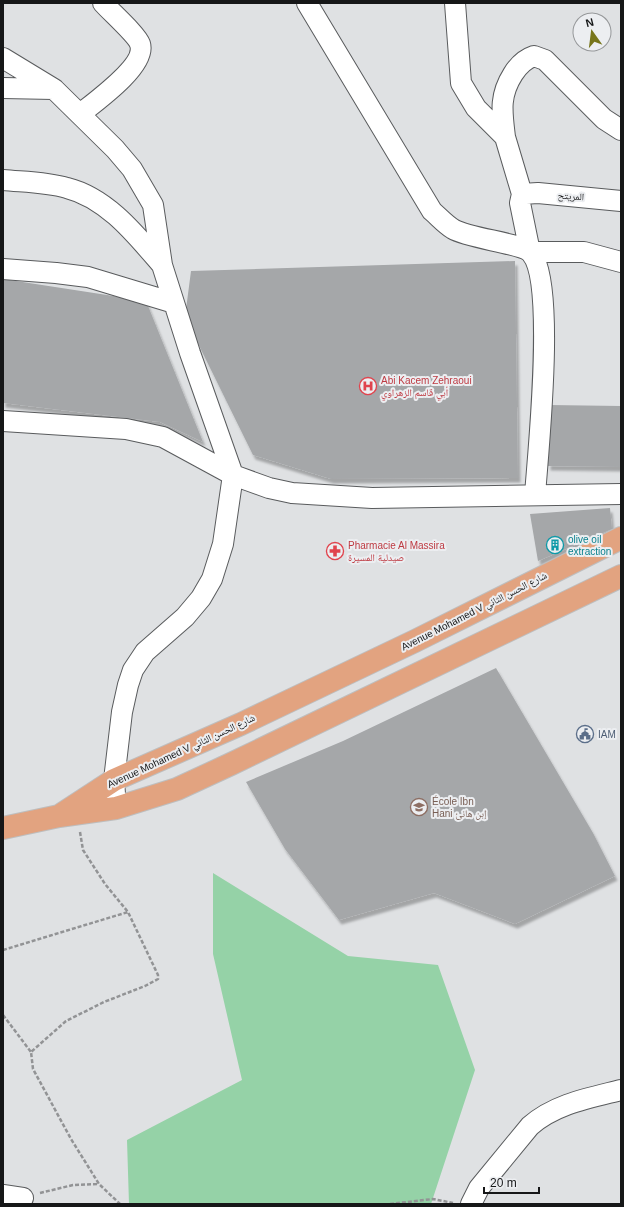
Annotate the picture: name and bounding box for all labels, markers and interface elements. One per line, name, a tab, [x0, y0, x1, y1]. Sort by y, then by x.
north arrow	[572, 12, 612, 52]
text: N	[584, 16, 595, 29]
street label: المريتح	[557, 190, 585, 203]
place label: Abi Kacem Zehraoui أبي قاسم الزهراوي	[381, 375, 472, 400]
hospital icon: Abi Kacem Zehraoui أبي قاسم الزهراوي	[358, 376, 378, 396]
place label: olive oil extraction	[568, 534, 611, 557]
building icon: olive oil extraction	[545, 535, 565, 555]
place label: Pharmacie Al Massira صيدلية المسيرة	[348, 540, 445, 563]
pharmacy icon: Pharmacie Al Massira صيدلية المسيرة	[325, 541, 345, 561]
street label: Avenue Mohamed V شارع الحسن الثاني	[399, 569, 550, 655]
street label: Avenue Mohamed V شارع الحسن الثاني	[105, 712, 258, 792]
public building icon: IAM	[575, 724, 595, 744]
place label: IAM	[598, 729, 616, 740]
place label: École Ibn Hani إبن هانئ	[432, 795, 487, 820]
school or university icon: École Ibn Hani إبن هانئ	[409, 797, 429, 817]
scale bar	[484, 1169, 539, 1195]
text: 20 m	[490, 1176, 517, 1190]

